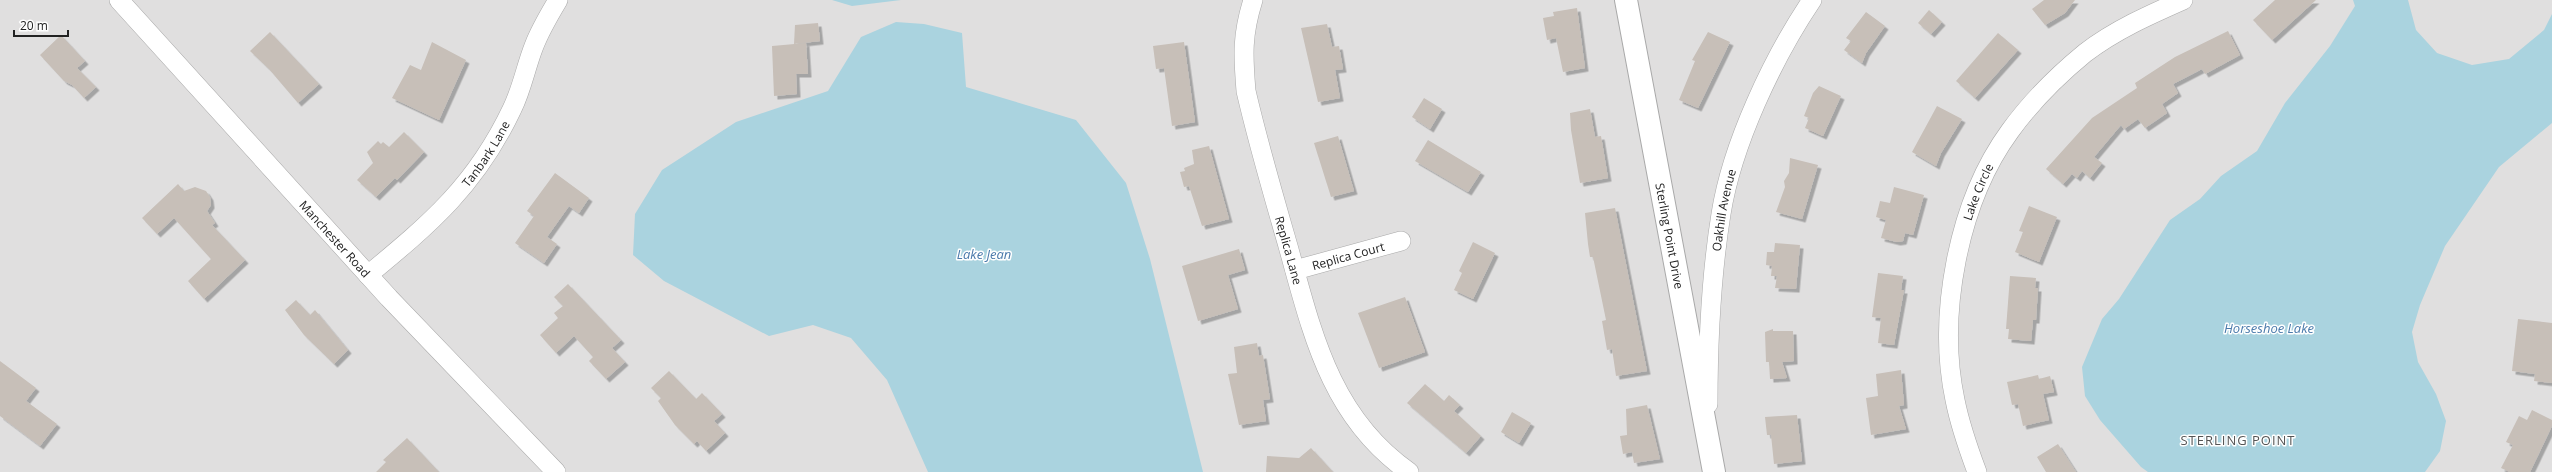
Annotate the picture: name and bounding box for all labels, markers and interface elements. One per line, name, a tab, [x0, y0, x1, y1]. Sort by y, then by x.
scale bar	[14, 12, 68, 38]
text: 20 m	[20, 17, 48, 34]
street label: Tanbark Lane	[458, 117, 513, 190]
street label: Lake Circle	[1959, 160, 1997, 222]
street label: Oakhill Avenue	[1707, 167, 1740, 252]
street label: Sterling Point Drive	[1652, 182, 1688, 290]
street label: Manchester Road	[296, 197, 374, 281]
street label: Replica Lane	[1271, 214, 1307, 287]
street label: Replica Court	[1310, 237, 1386, 274]
water label: Lake Jean	[957, 245, 1011, 263]
water label: Horseshoe Lake	[2224, 319, 2315, 337]
district label: STERLING POINT	[2180, 431, 2296, 449]

